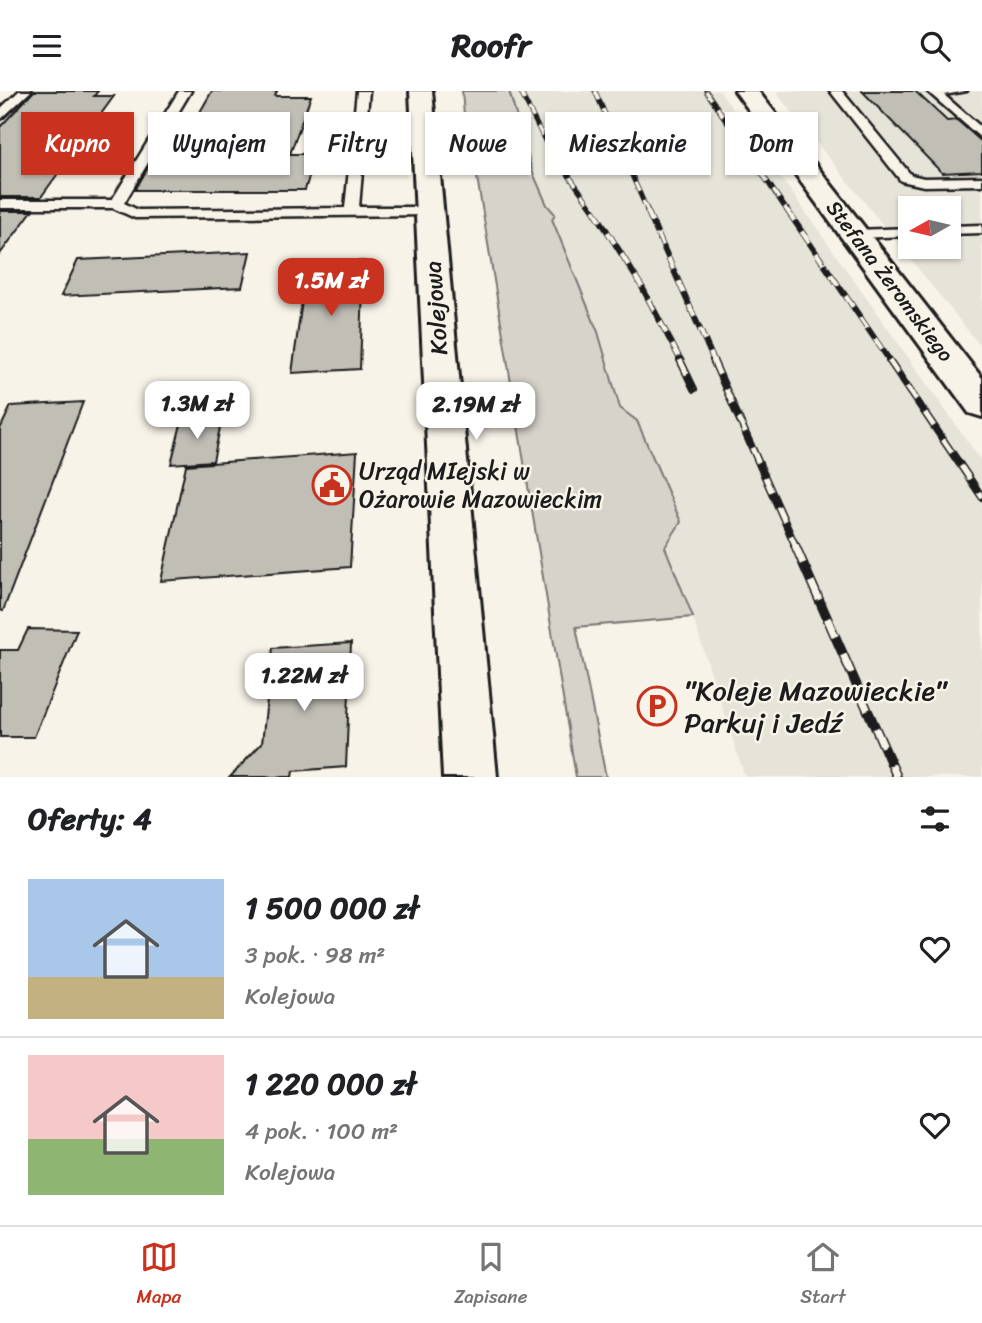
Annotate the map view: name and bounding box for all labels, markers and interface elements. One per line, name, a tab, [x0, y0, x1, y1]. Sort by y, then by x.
text: Roofr	[451, 17, 531, 74]
icon: menu	[28, 27, 66, 65]
icon: search	[916, 27, 954, 65]
chip: Kupno	[21, 112, 134, 175]
chip: Wynajem	[148, 112, 290, 175]
chip: Filtry	[304, 112, 411, 175]
chip: Nowe	[425, 112, 531, 175]
chip: Mieszkanie	[545, 112, 711, 175]
chip: Dom	[725, 112, 818, 175]
street label: Stefana Żeromskiego	[816, 192, 964, 371]
north arrow	[898, 196, 961, 259]
map controls	[898, 196, 961, 259]
pin: 1.5M zł	[266, 259, 396, 318]
text: 1.5M zł	[294, 260, 368, 301]
street label: Kolejowa	[412, 260, 460, 356]
pin: 1.3M zł	[132, 381, 262, 441]
text: 1.3M zł	[161, 383, 233, 424]
pin: 2.19M zł	[404, 383, 548, 442]
text: 2.19M zł	[432, 384, 520, 425]
place label: Urząd MIejski w Ożarowie Mazowieckim	[359, 450, 602, 520]
public building icon: Urząd MIejski w Ożarowie Mazowieckim	[311, 464, 353, 506]
pin: 1.22M zł	[232, 653, 376, 713]
text: 1.22M zł	[261, 655, 347, 696]
place label: "Koleje Mazowieckie" Parkuj i Jedź	[684, 666, 948, 747]
parking icon: "Koleje Mazowieckie" Parkuj i Jedź	[636, 685, 678, 727]
text: Oferty: 4	[28, 792, 152, 846]
icon: filters	[916, 800, 954, 838]
text: 1 500 000 zł	[245, 881, 418, 935]
icon: home	[84, 907, 168, 991]
icon: heart	[916, 930, 954, 968]
text: 3 pok. · 98 m²	[245, 935, 385, 976]
text: Kolejowa	[245, 976, 335, 1017]
text: 1 220 000 zł	[245, 1057, 416, 1111]
icon: home	[84, 1083, 168, 1167]
icon: heart	[916, 1106, 954, 1144]
text: 4 pok. · 100 m²	[245, 1111, 398, 1152]
text: Kolejowa	[245, 1152, 335, 1193]
tab: Mapa	[136, 1238, 181, 1313]
tab: Zapisane	[454, 1238, 527, 1313]
tab: Start	[800, 1238, 846, 1313]

